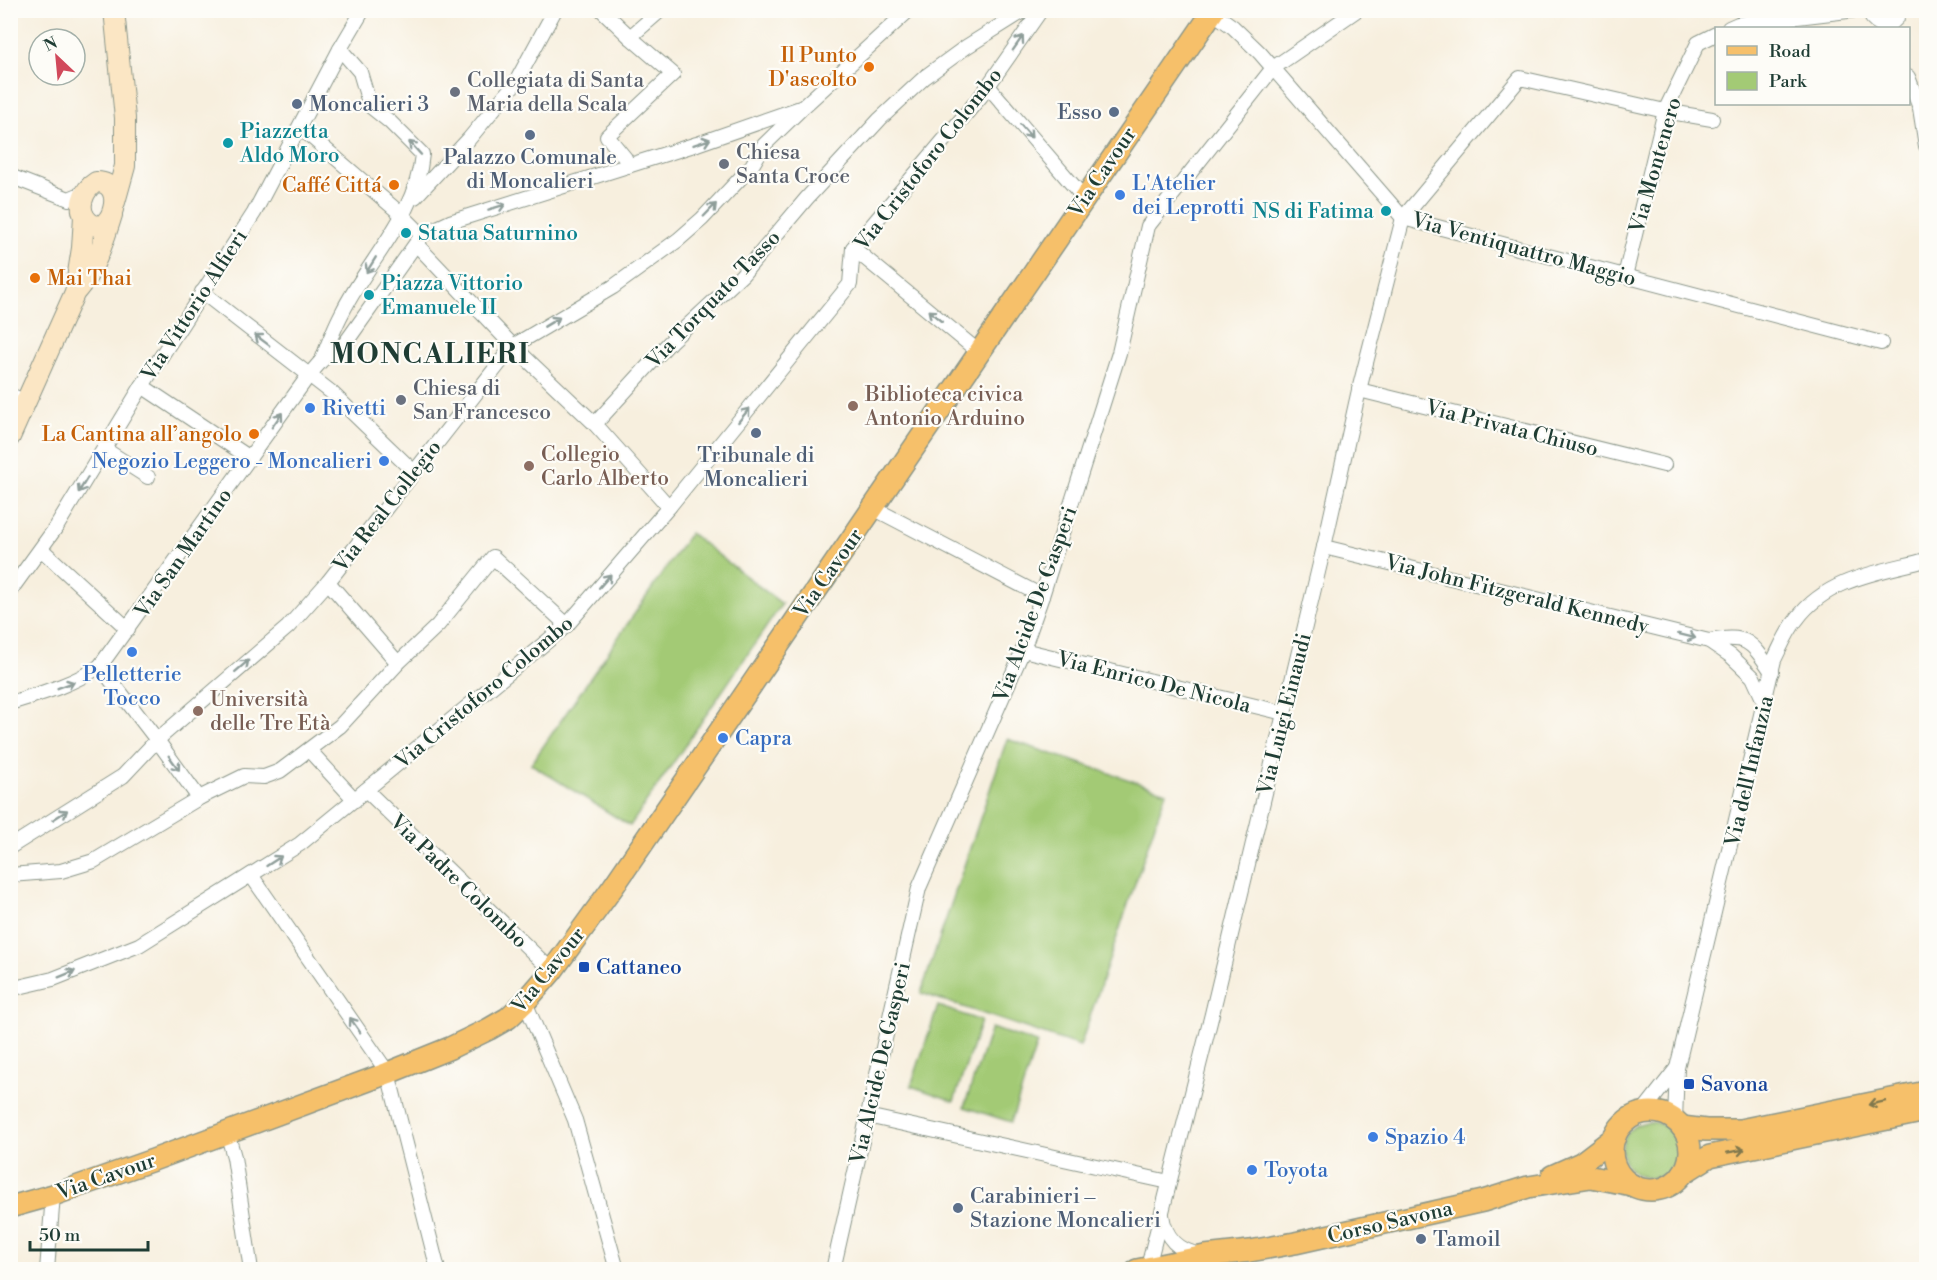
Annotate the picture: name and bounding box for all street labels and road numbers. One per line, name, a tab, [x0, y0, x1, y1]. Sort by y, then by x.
street label: Via Cristoforo Colombo	[849, 63, 1008, 257]
street label: Via Montenero	[1624, 94, 1688, 237]
street label: Via Cavour	[1063, 122, 1143, 224]
street label: Via Ventiquattro Maggio	[1408, 207, 1639, 292]
street label: Via Vittorio Alfieri	[136, 225, 254, 387]
street label: Via Torquato Tasso	[640, 225, 786, 375]
street label: Via Privata Chiuso	[1422, 395, 1601, 463]
street label: Via Real Collegio	[327, 435, 448, 579]
street label: Via San Martino	[129, 484, 238, 624]
street label: Via Alcide De Gasperi	[988, 503, 1083, 707]
street label: Via Cavour	[788, 524, 869, 624]
street label: Via John Fitzgerald Kennedy	[1381, 549, 1652, 641]
street label: Via Cristoforo Colombo	[389, 611, 579, 776]
street label: Via Luigi Einaudi	[1252, 630, 1318, 799]
street label: Via Enrico De Nicola	[1053, 646, 1254, 720]
street label: Via dell'Infanzia	[1720, 693, 1780, 850]
street label: Via Padre Colombo	[383, 809, 533, 954]
street label: Via Cavour	[506, 922, 591, 1020]
street label: Via Alcide De Gasperi	[845, 960, 917, 1168]
street label: Via Cavour	[52, 1148, 159, 1206]
street label: Corso Savona	[1325, 1196, 1456, 1250]

